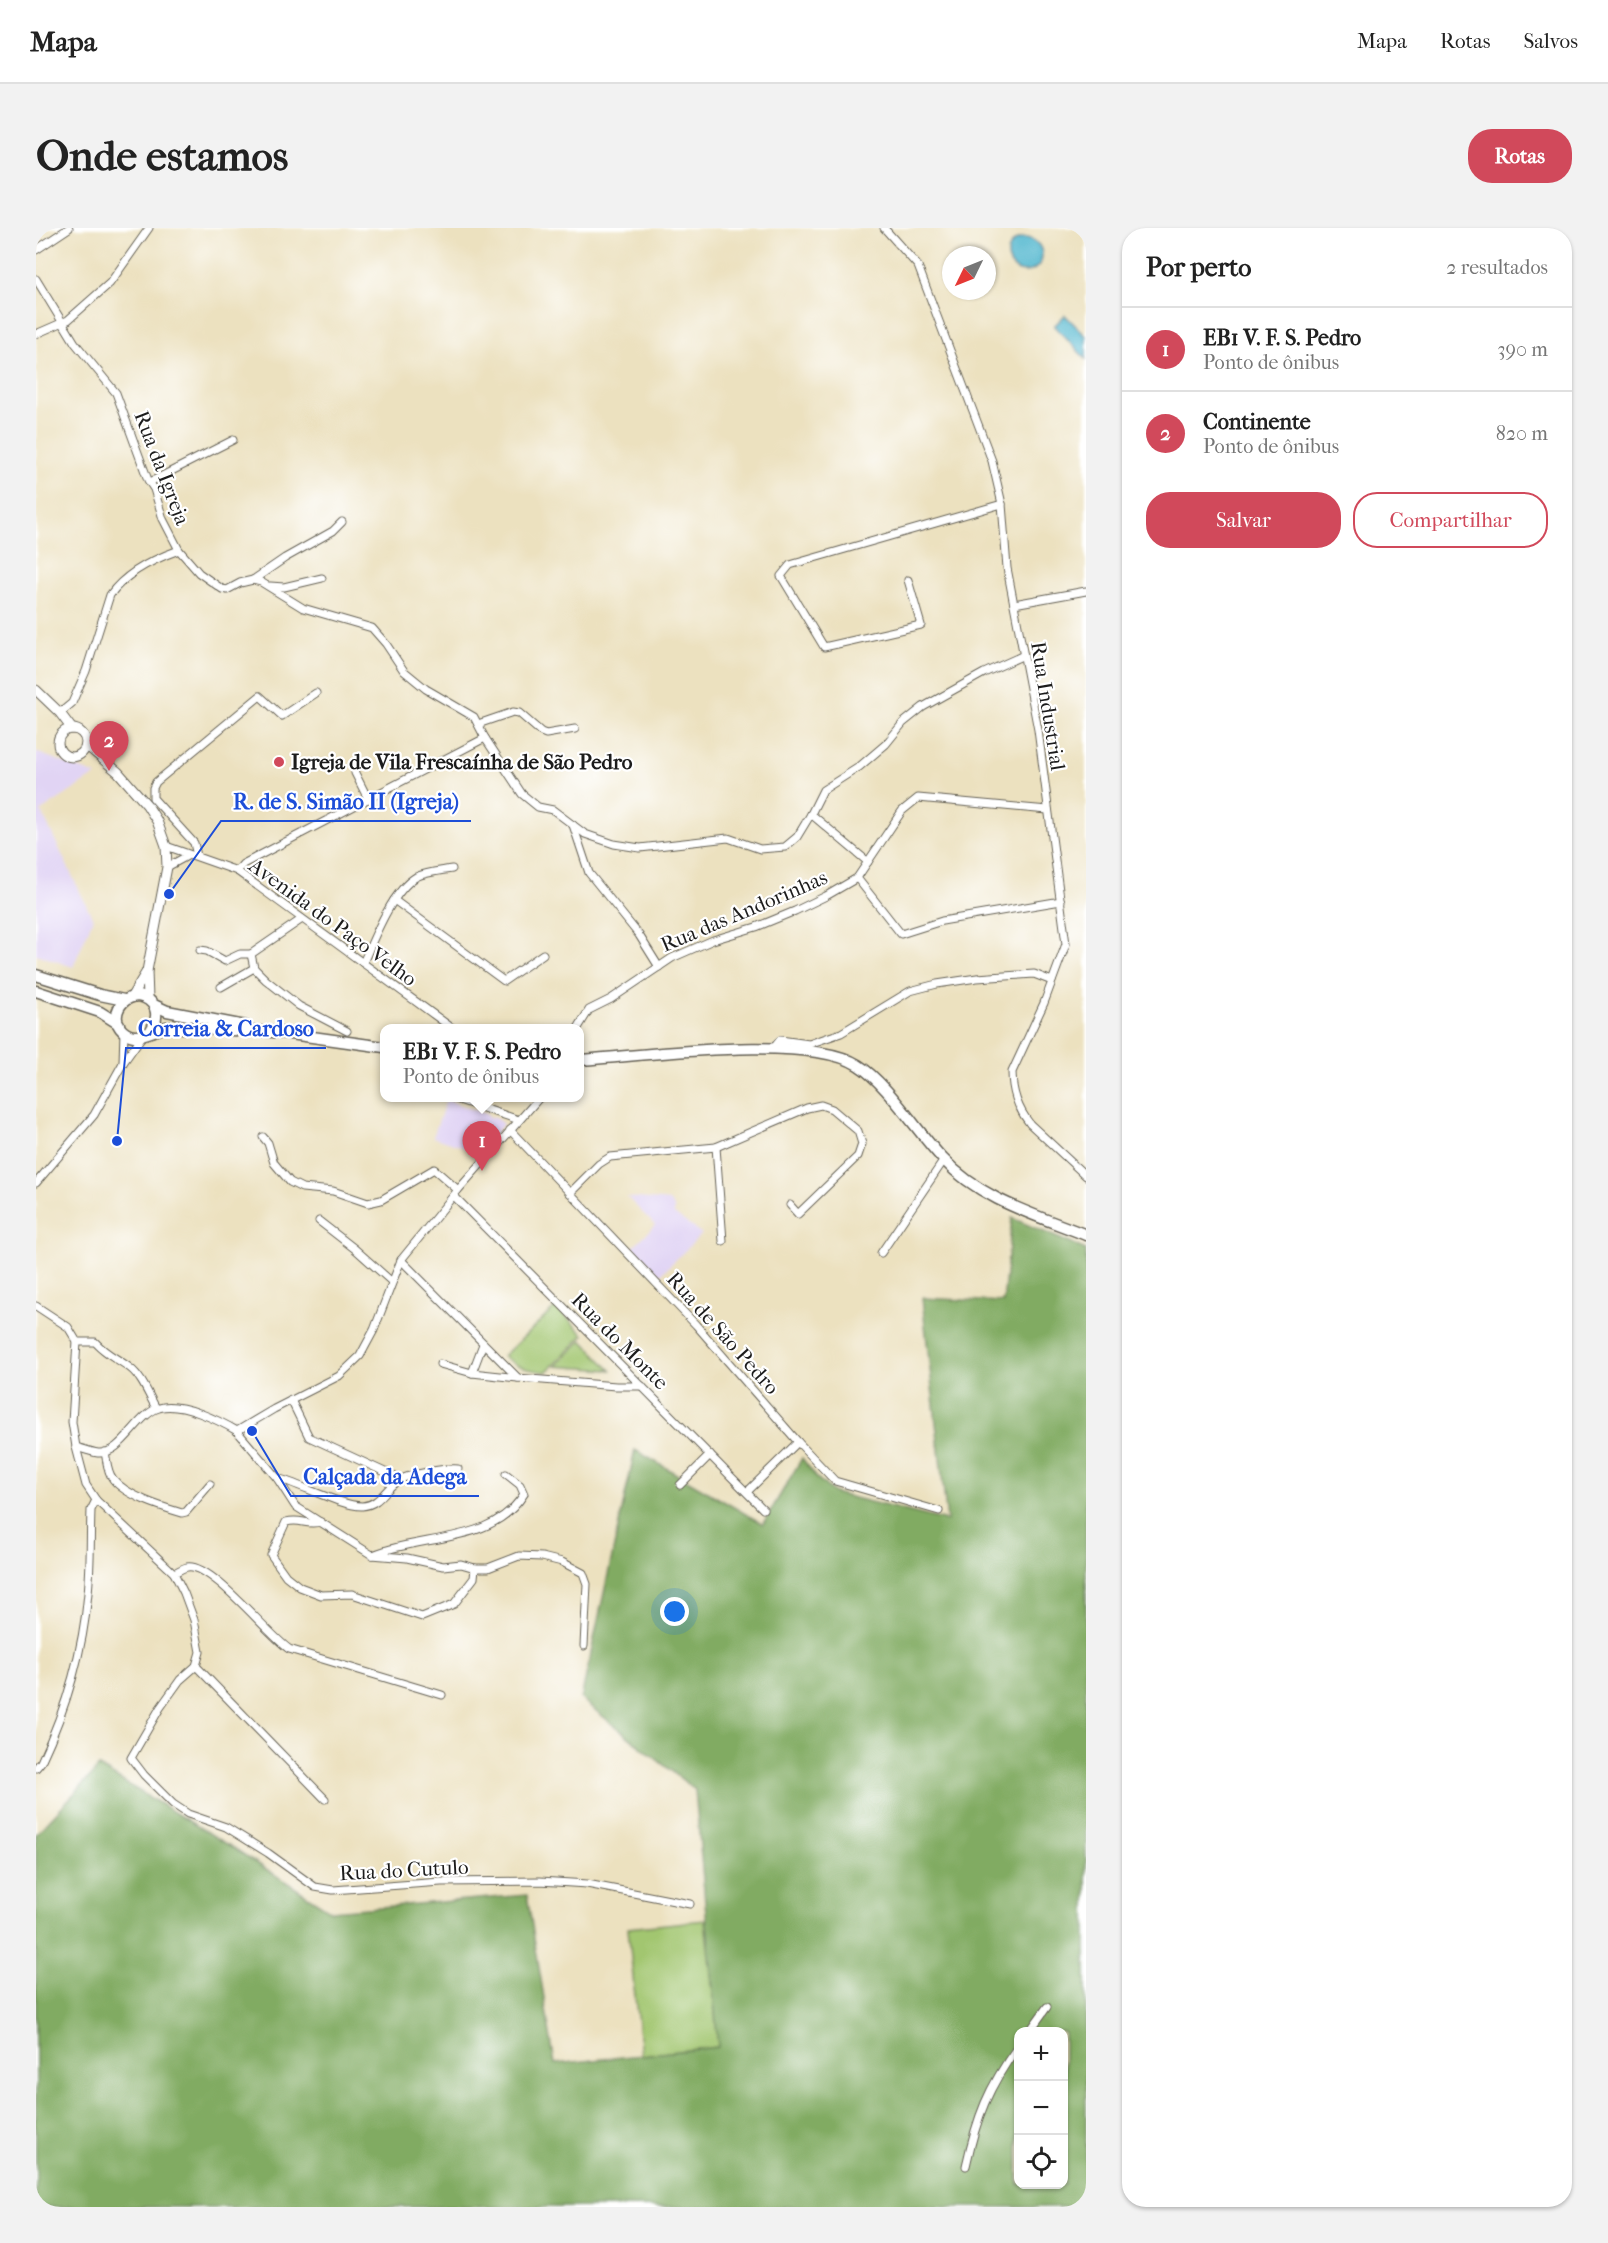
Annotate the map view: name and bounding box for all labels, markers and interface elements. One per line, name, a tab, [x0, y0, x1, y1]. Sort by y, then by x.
text: Mapa	[30, 25, 97, 58]
text: Mapa	[1357, 29, 1407, 53]
text: Rotas	[1440, 29, 1490, 53]
text: Salvos	[1523, 29, 1578, 53]
button: Rotas	[1468, 129, 1572, 183]
text: Onde estamos	[36, 132, 288, 181]
north arrow	[942, 246, 996, 300]
text: Por perto	[1146, 252, 1251, 283]
text: 2 resultados	[1446, 256, 1548, 279]
text: EB1 V. F. S. Pedro	[1203, 325, 1361, 351]
text: 1	[1162, 338, 1169, 361]
text: 390 m	[1497, 338, 1548, 361]
text: Ponto de ônibus	[1203, 351, 1339, 374]
street label: Rua da Igreja	[129, 408, 195, 529]
text: Continente	[1203, 409, 1311, 435]
text: 2	[1160, 422, 1171, 445]
text: 820 m	[1496, 422, 1548, 445]
text: Ponto de ônibus	[1203, 435, 1339, 458]
button: Salvar	[1146, 492, 1341, 548]
button: Compartilhar	[1353, 492, 1548, 548]
street label: Rua Industrial	[1026, 640, 1070, 772]
pin: 2	[90, 722, 128, 771]
place label: Igreja de Vila Frescaínha de São Pedro	[291, 750, 633, 774]
marker: Igreja de Vila Frescaínha de São Pedro	[272, 755, 286, 769]
callout: R. de S. Simão II (Igreja)	[221, 781, 471, 821]
text: R. de S. Simão II (Igreja)	[233, 789, 459, 815]
street label: Avenida do Paço Velho	[244, 852, 422, 991]
street label: Rua das Andorinhas	[657, 865, 831, 957]
callout: Correia & Cardoso	[126, 1008, 326, 1048]
text: Correia & Cardoso	[138, 1016, 314, 1042]
popup	[380, 1024, 584, 1102]
text: EB1 V. F. S. Pedro	[403, 1039, 561, 1065]
text: Ponto de ônibus	[403, 1065, 539, 1088]
pin: 1	[462, 1122, 502, 1171]
street label: Rua de São Pedro	[662, 1267, 784, 1399]
street label: Rua do Monte	[567, 1288, 673, 1394]
callout: Calçada da Adega	[291, 1456, 479, 1496]
text: Calçada da Adega	[303, 1464, 468, 1490]
your location	[660, 1597, 689, 1626]
street label: Rua do Cutulo	[339, 1855, 469, 1885]
map controls	[1014, 2027, 1068, 2189]
button: +	[1014, 2027, 1068, 2081]
button: −	[1014, 2081, 1068, 2135]
button: locate	[1014, 2135, 1068, 2189]

